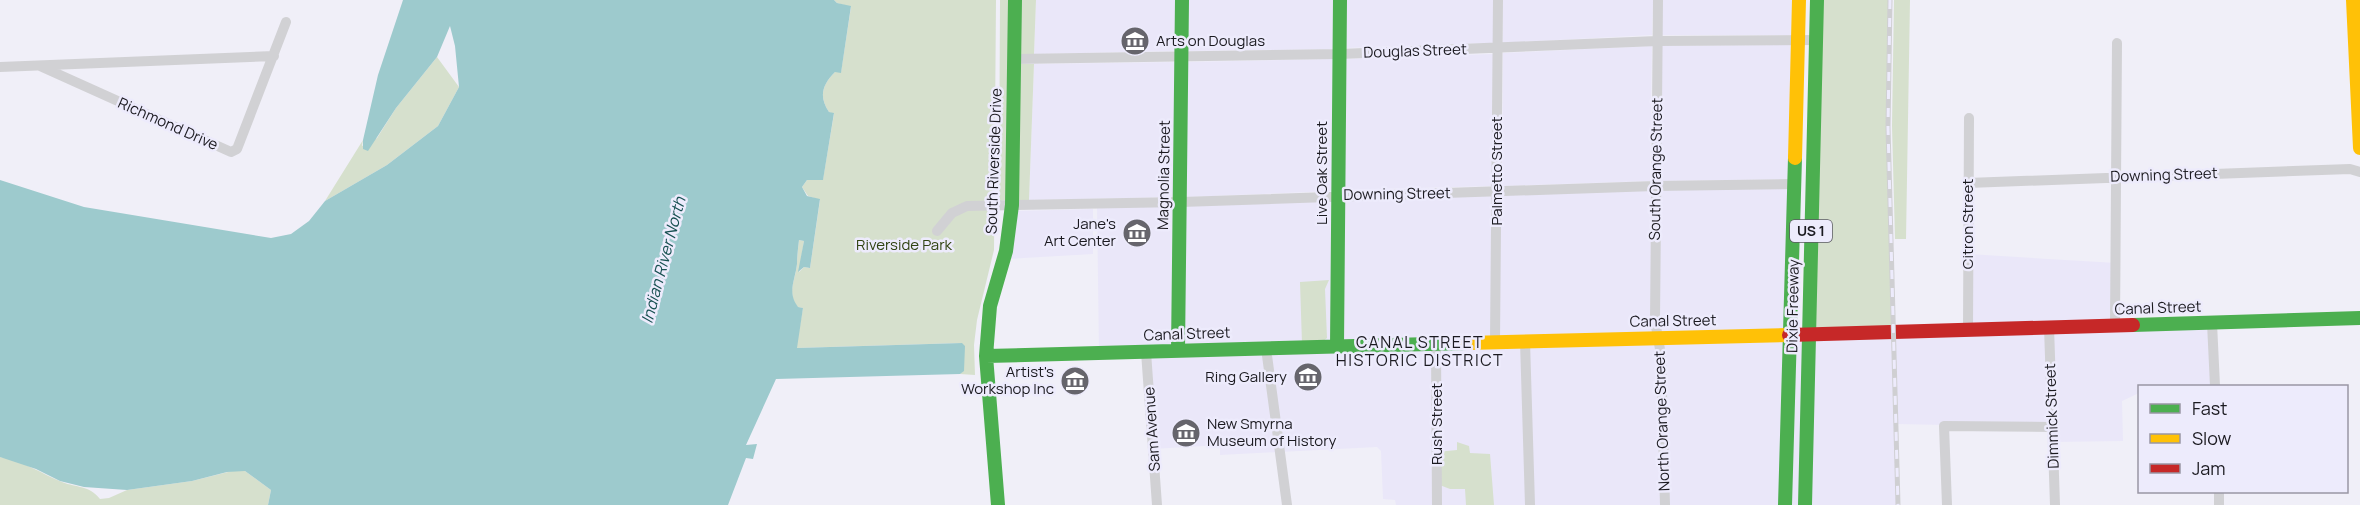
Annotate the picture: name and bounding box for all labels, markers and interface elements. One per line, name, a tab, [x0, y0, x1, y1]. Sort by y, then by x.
museum icon: Arts on Douglas	[1119, 25, 1151, 57]
place label: Arts on Douglas	[1156, 30, 1265, 51]
street label: Douglas Street	[1363, 38, 1467, 63]
street label: South Riverside Drive	[980, 87, 1007, 234]
street label: Richmond Drive	[115, 92, 222, 155]
street label: South Orange Street	[1644, 97, 1667, 241]
street label: Palmetto Street	[1486, 116, 1507, 226]
street label: Magnolia Street	[1152, 120, 1175, 230]
street label: Live Oak Street	[1311, 121, 1332, 225]
street label: Downing Street	[2110, 162, 2218, 187]
street label: Citron Street	[1957, 179, 1978, 269]
street label: Downing Street	[1343, 182, 1451, 205]
water label: Indian River North	[636, 194, 691, 326]
place label: Jane's Art Center	[1044, 213, 1117, 251]
museum icon: Jane's Art Center	[1121, 217, 1153, 249]
road number: US 1	[1790, 220, 1832, 242]
park label: Riverside Park	[856, 234, 953, 255]
street label: Dixie Freeway	[1781, 259, 1804, 353]
street label: Canal Street	[2114, 295, 2202, 320]
street label: Canal Street	[1629, 309, 1717, 332]
street label: Canal Street	[1143, 321, 1231, 346]
district label: CANAL STREET HISTORIC DISTRICT	[1336, 331, 1504, 371]
street label: North Orange Street	[1649, 351, 1674, 492]
place label: Artist's Workshop Inc	[961, 361, 1054, 399]
museum icon: Ring Gallery	[1292, 361, 1324, 393]
street label: Dimmick Street	[2039, 363, 2064, 469]
museum icon: Artist's Workshop Inc	[1059, 365, 1091, 397]
place label: Ring Gallery	[1205, 366, 1287, 387]
street label: Rush Street	[1426, 383, 1447, 465]
legend	[2138, 385, 2348, 493]
street label: Sam Avenue	[1138, 386, 1165, 472]
text: Fast	[2192, 396, 2227, 420]
place label: New Smyrna Museum of History	[1207, 413, 1337, 451]
museum icon: New Smyrna Museum of History	[1170, 417, 1202, 449]
text: Slow	[2192, 426, 2232, 450]
text: Jam	[2192, 456, 2226, 480]

